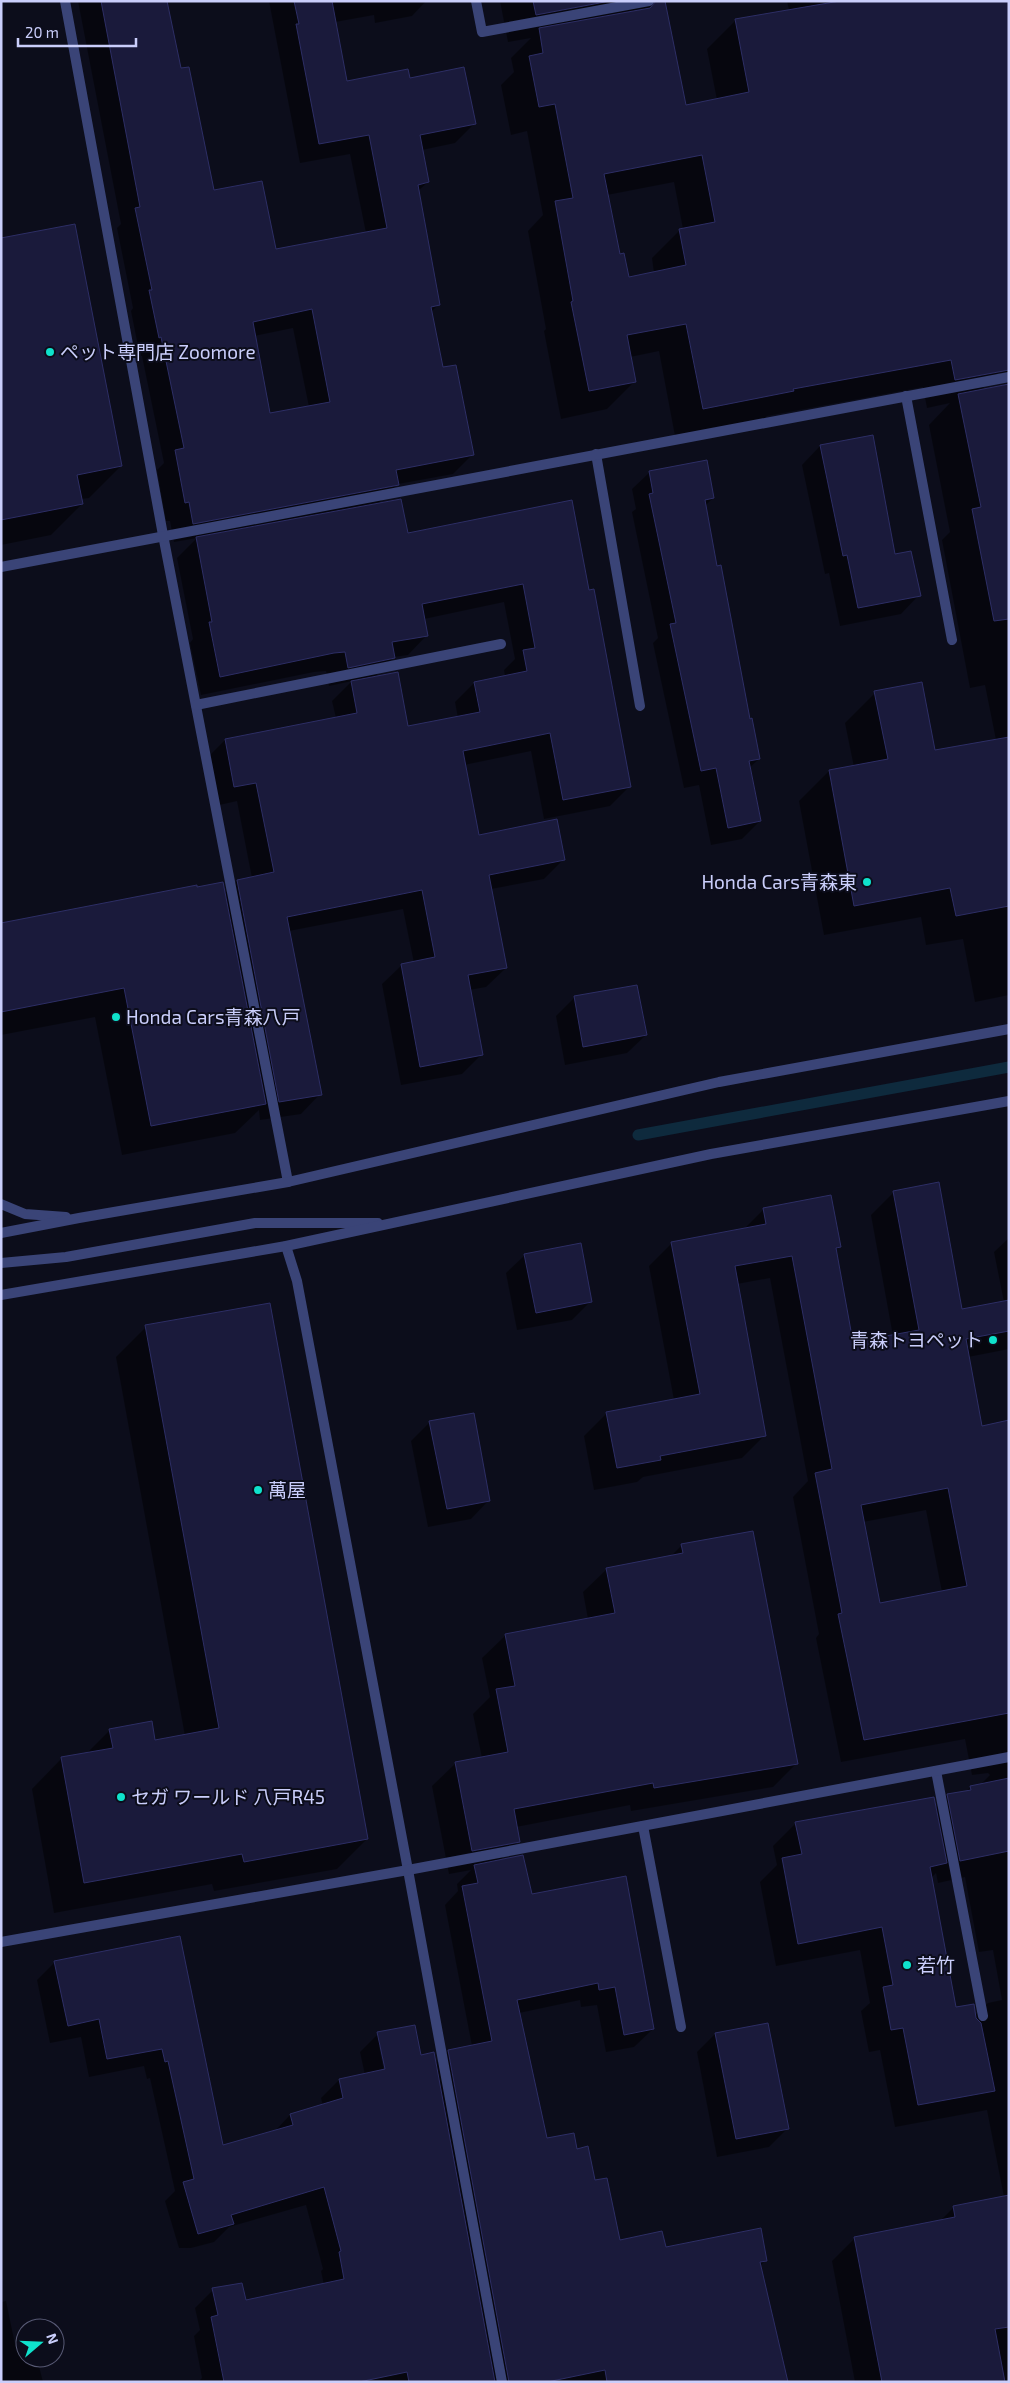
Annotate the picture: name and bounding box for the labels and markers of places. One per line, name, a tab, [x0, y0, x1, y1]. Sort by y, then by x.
place label: ペット専門店 Zoomore	[60, 340, 256, 363]
marker: ペット専門店 Zoomore	[44, 346, 56, 358]
place label: Honda Cars青森東	[701, 870, 857, 893]
marker: Honda Cars青森東	[861, 876, 873, 888]
place label: Honda Cars青森八戸	[126, 1005, 301, 1028]
marker: Honda Cars青森八戸	[110, 1011, 122, 1023]
place label: 青森トヨペット	[850, 1328, 983, 1351]
marker: 青森トヨペット	[987, 1334, 999, 1346]
place label: 萬屋	[268, 1478, 306, 1501]
marker: 萬屋	[252, 1484, 264, 1496]
place label: セガ ワールド 八戸R45	[131, 1785, 325, 1808]
marker: セガ ワールド 八戸R45	[115, 1791, 127, 1803]
place label: 若竹	[917, 1953, 955, 1976]
marker: 若竹	[901, 1959, 913, 1971]

